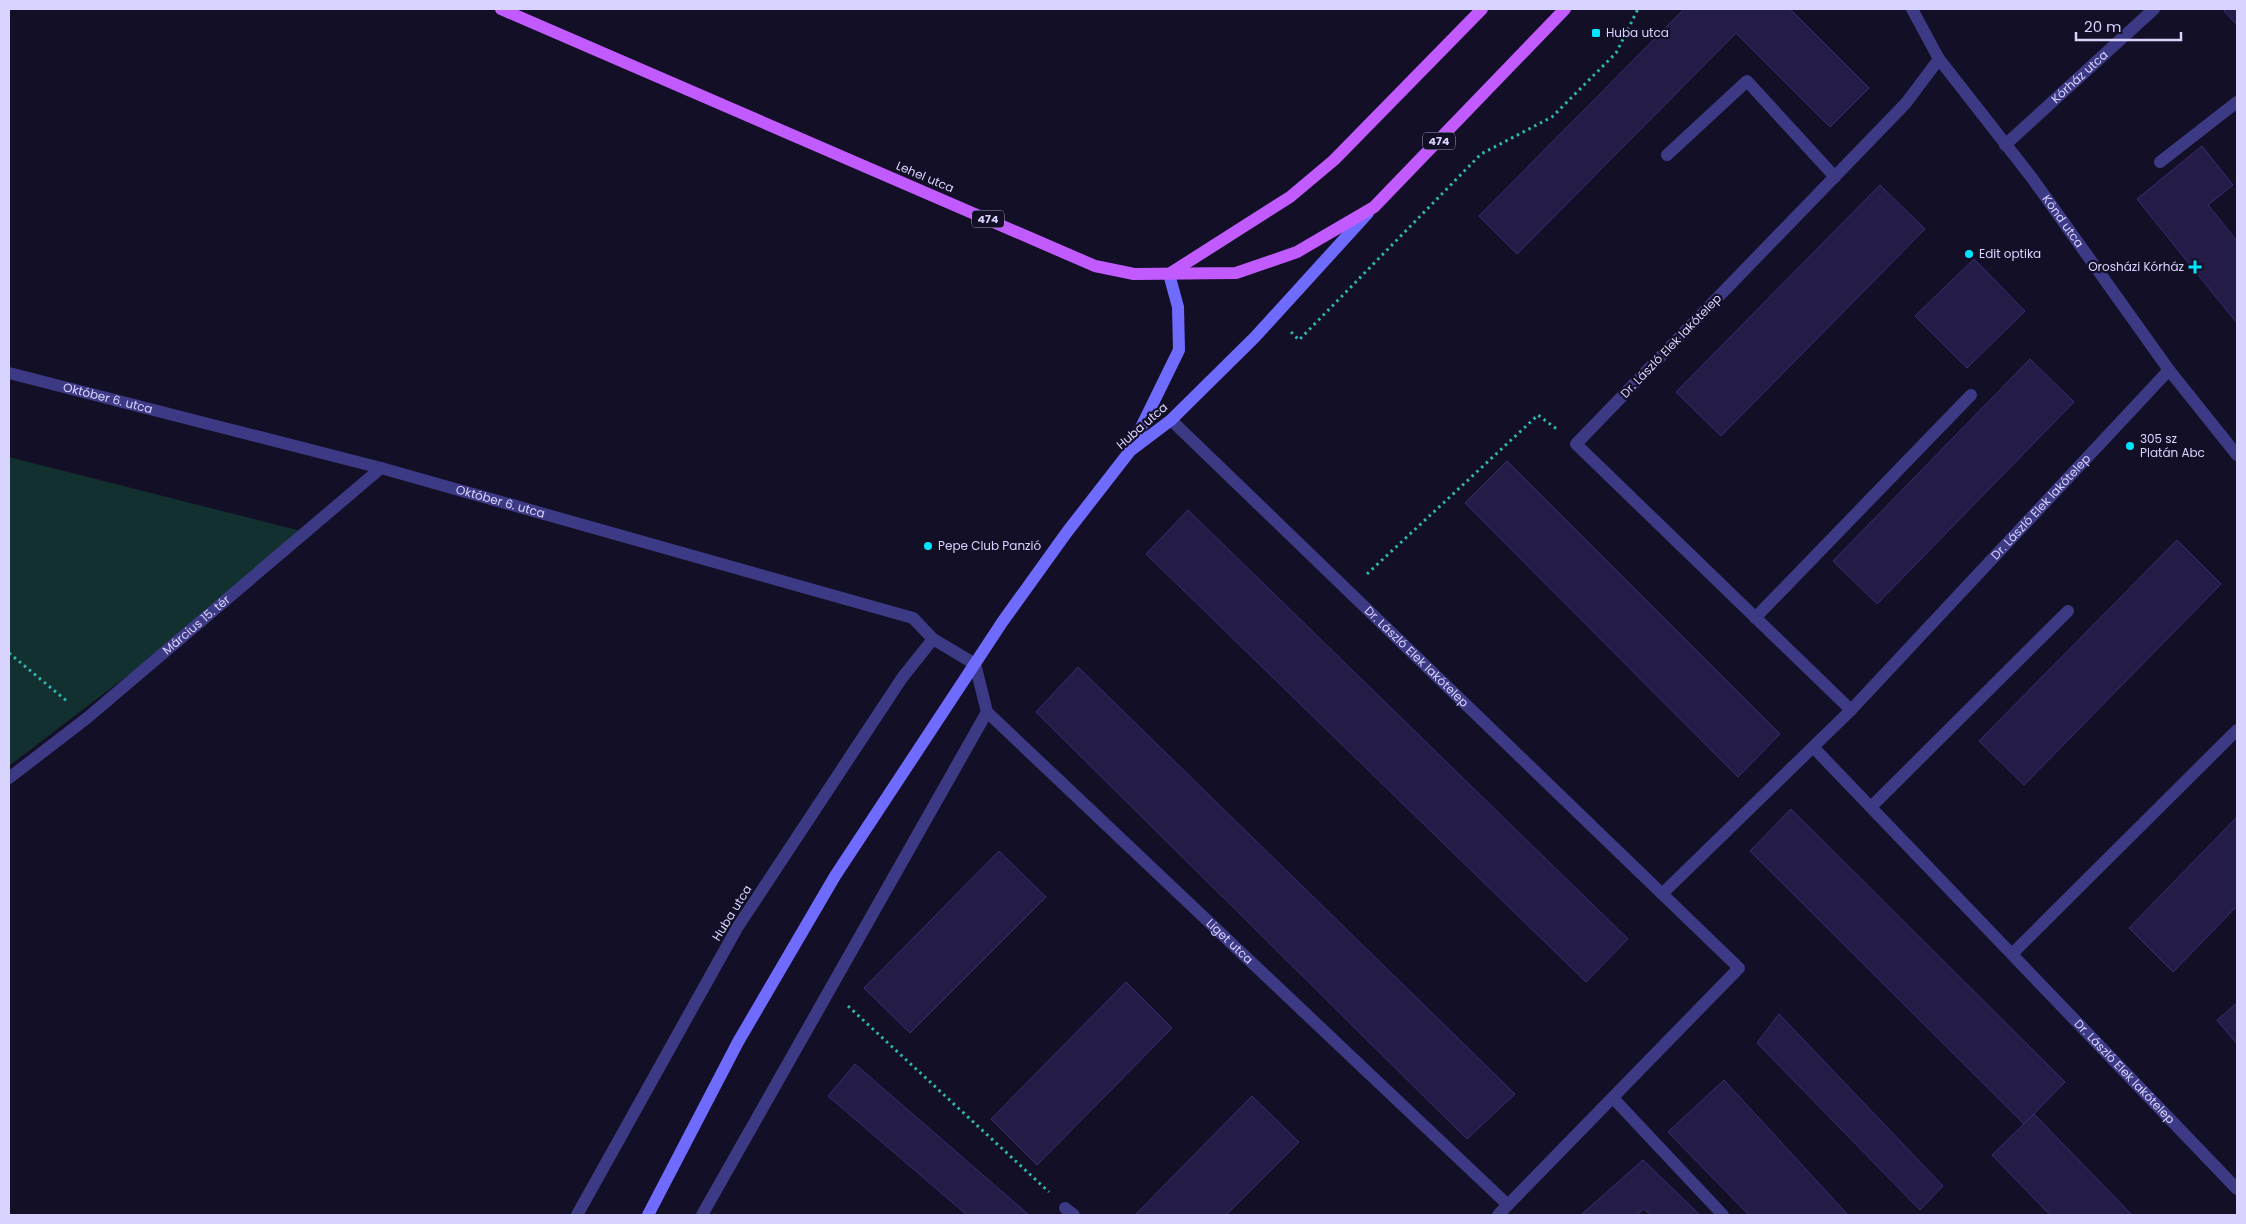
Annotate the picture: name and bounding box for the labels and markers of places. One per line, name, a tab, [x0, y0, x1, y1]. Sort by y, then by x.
place label: Huba utca	[1606, 24, 1669, 41]
marker: Huba utca	[1590, 27, 1602, 39]
place label: Edit optika	[1979, 245, 2041, 262]
marker: Edit optika	[1963, 248, 1975, 260]
place label: Orosházi Kórház	[2088, 258, 2184, 275]
marker: Orosházi Kórház	[2188, 260, 2202, 274]
place label: 305 sz Platán Abc	[2140, 430, 2205, 461]
marker: 305 sz Platán Abc	[2124, 440, 2136, 452]
place label: Pepe Club Panzió	[938, 537, 1042, 554]
marker: Pepe Club Panzió	[922, 540, 934, 552]

